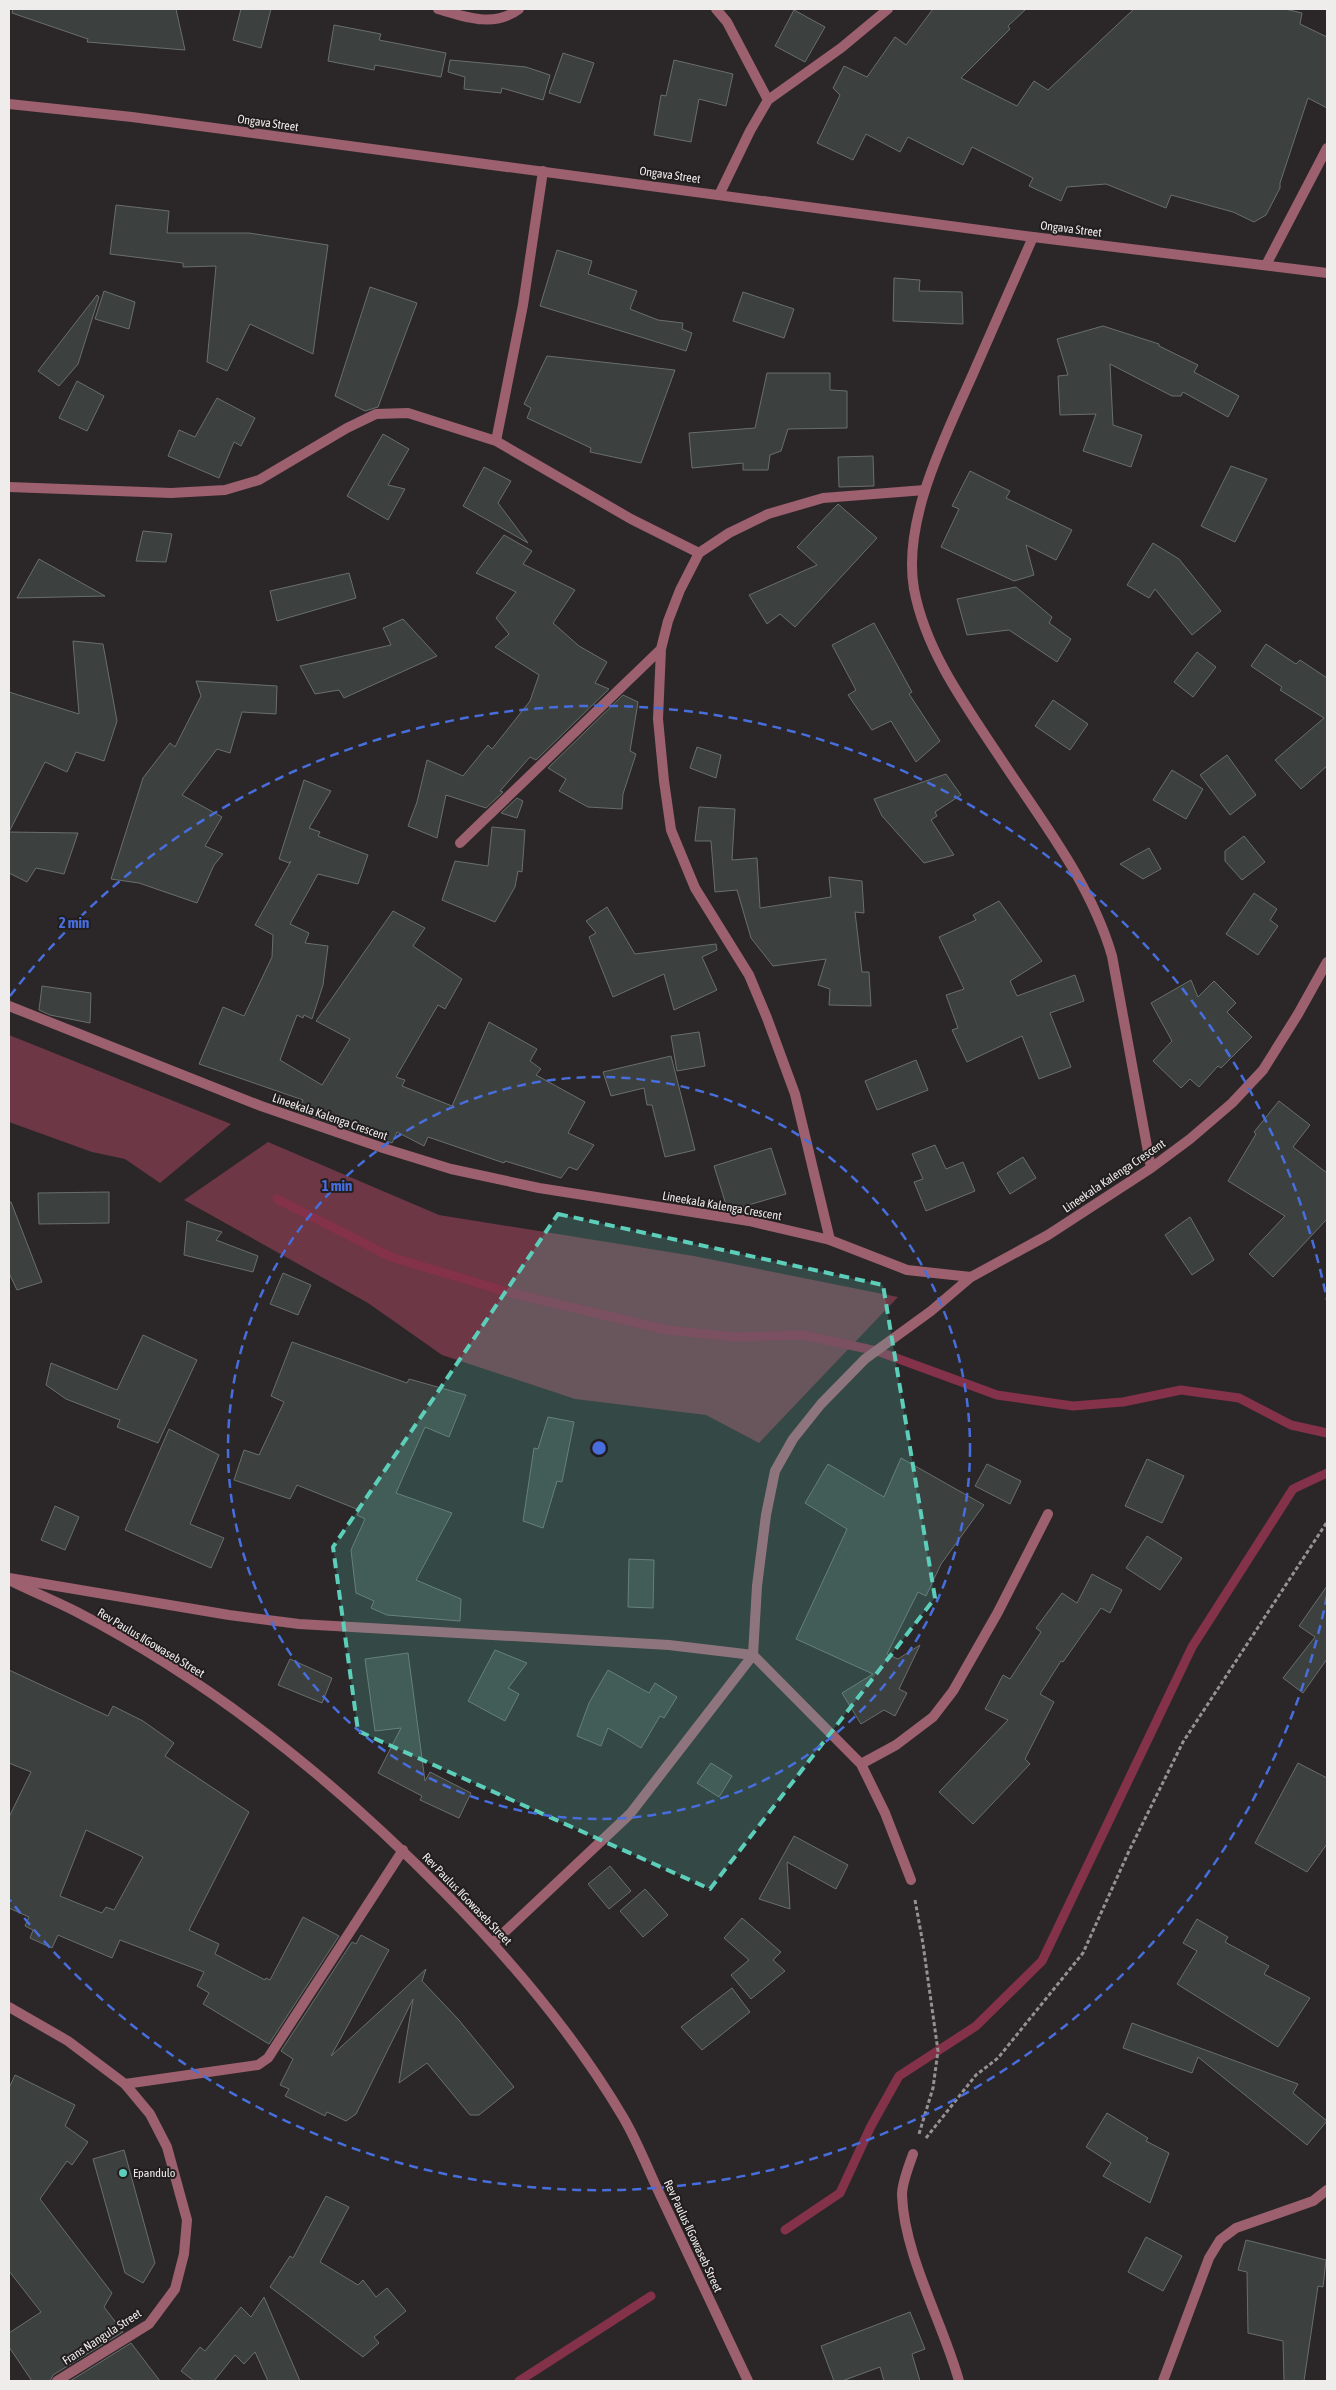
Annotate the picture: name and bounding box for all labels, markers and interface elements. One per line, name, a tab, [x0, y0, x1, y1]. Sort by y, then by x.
street label: Ongava Street	[236, 112, 300, 134]
street label: Ongava Street	[638, 164, 702, 186]
street label: Ongava Street	[1040, 218, 1103, 240]
text: 2 min	[59, 914, 89, 931]
street label: Lineekala Kalenga Crescent	[271, 1091, 390, 1143]
street label: Lineekala Kalenga Crescent	[1060, 1136, 1168, 1216]
text: 1 min	[322, 1177, 352, 1194]
street label: Lineekala Kalenga Crescent	[661, 1189, 783, 1223]
centre of rings	[590, 1439, 608, 1457]
street label: Rev Paulus ǁGowaseb Street	[95, 1605, 208, 1681]
street label: Rev Paulus ǁGowaseb Street	[419, 1850, 515, 1948]
place label: Epandulo	[133, 2166, 176, 2180]
marker: Epandulo	[117, 2167, 129, 2179]
street label: Rev Paulus ǁGowaseb Street	[661, 2177, 725, 2295]
street label: Frans Nangula Street	[60, 2306, 145, 2368]

